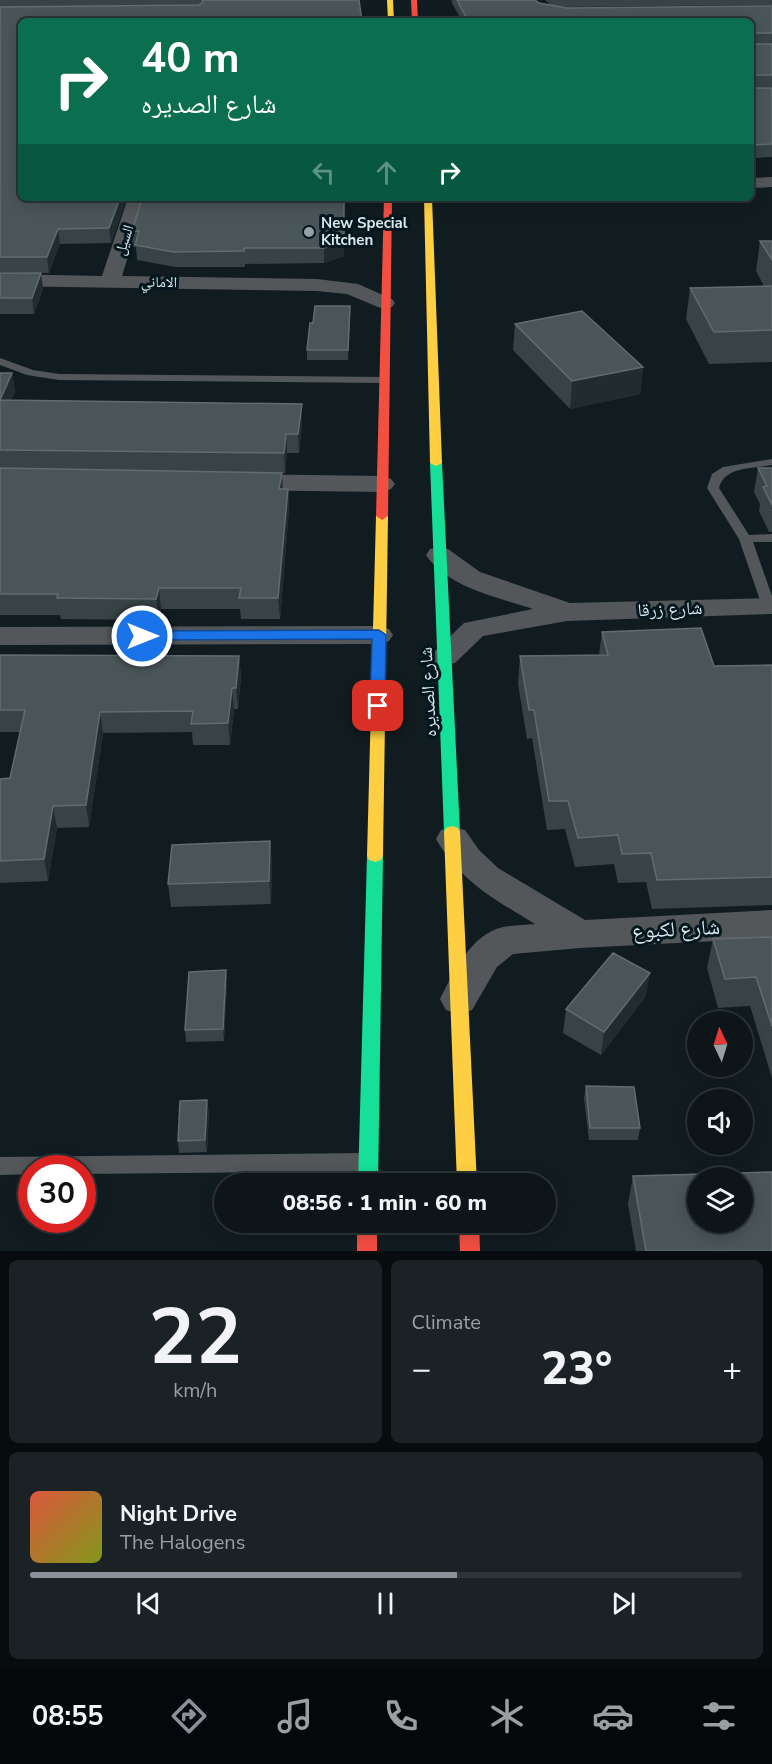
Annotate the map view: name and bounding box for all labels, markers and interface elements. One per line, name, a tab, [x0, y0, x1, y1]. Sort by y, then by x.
text: 40 m	[141, 30, 240, 87]
icon: right	[42, 42, 120, 120]
text: شارع الصديره	[141, 86, 276, 123]
icon: left	[307, 156, 340, 189]
icon: ahead	[370, 156, 403, 189]
icon: right	[433, 156, 466, 189]
place label: New Special Kitchen	[321, 213, 408, 250]
street label: السيل	[110, 222, 138, 258]
marker: New Special Kitchen	[302, 225, 316, 239]
street label: الاماني	[141, 272, 177, 294]
street label: شارع زرقا	[637, 596, 703, 622]
position arrow	[110, 604, 174, 668]
street label: شارع الصديره	[414, 646, 442, 738]
pin	[352, 680, 403, 731]
icon: arrive	[361, 689, 394, 722]
street label: شارع لكبوع	[631, 913, 721, 945]
north arrow	[687, 1011, 753, 1077]
map controls	[687, 1011, 753, 1233]
button: sound	[687, 1089, 753, 1155]
speed limit sign: 30	[18, 1155, 96, 1233]
button: layers	[687, 1167, 753, 1233]
text: 08:56 · 1 min · 60 m	[283, 1188, 487, 1218]
text: 22	[148, 1284, 242, 1391]
text: Climate	[412, 1309, 481, 1336]
text: 23°	[541, 1339, 612, 1400]
text: −	[412, 1347, 431, 1392]
text: +	[722, 1347, 742, 1392]
text: km/h	[173, 1377, 217, 1404]
text: Night Drive	[120, 1499, 237, 1529]
text: The Halogens	[120, 1529, 245, 1556]
icon: previous	[132, 1587, 165, 1620]
icon: pause	[369, 1587, 402, 1620]
icon: next	[607, 1587, 640, 1620]
icon: directions	[168, 1695, 210, 1737]
icon: music	[274, 1695, 316, 1737]
icon: phone	[380, 1695, 422, 1737]
icon: climate	[486, 1695, 528, 1737]
icon: car	[592, 1695, 634, 1737]
icon: filters	[698, 1695, 740, 1737]
text: 08:55	[32, 1698, 104, 1735]

